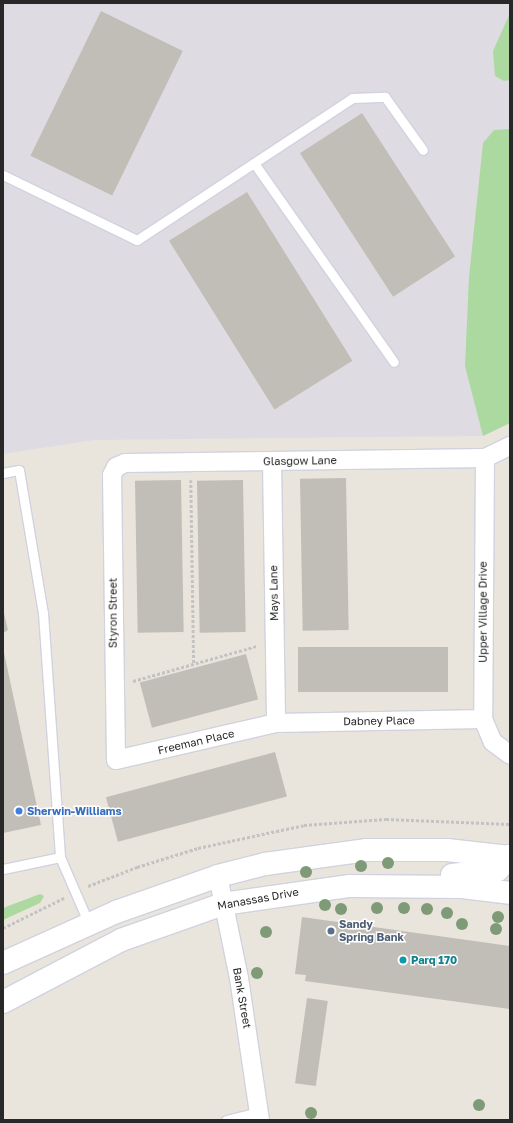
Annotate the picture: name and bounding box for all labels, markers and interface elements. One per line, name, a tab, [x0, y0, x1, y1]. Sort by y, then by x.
street label: Glasgow Lane	[263, 454, 337, 468]
street label: Upper Village Drive	[476, 561, 490, 663]
street label: Mays Lane	[267, 565, 281, 621]
street label: Styron Street	[106, 578, 120, 648]
street label: Dabney Place	[343, 714, 415, 728]
street label: Freeman Place	[156, 727, 236, 757]
place label: Sherwin-Williams	[27, 804, 122, 818]
marker: Sherwin-Williams	[14, 806, 24, 816]
street label: Manassas Drive	[216, 885, 300, 913]
place label: Sandy Spring Bank	[339, 918, 404, 944]
marker: Sandy Spring Bank	[326, 926, 336, 936]
place label: Parq 170	[411, 953, 457, 967]
marker: Parq 170	[398, 955, 408, 965]
street label: Bank Street	[230, 966, 254, 1030]

